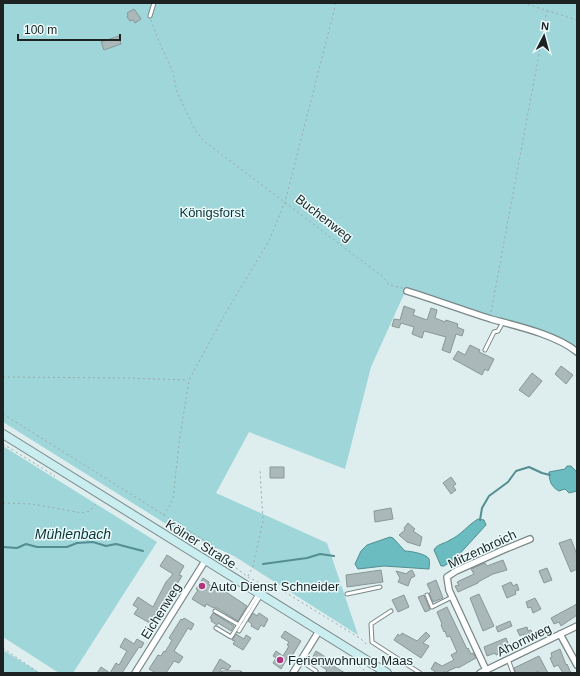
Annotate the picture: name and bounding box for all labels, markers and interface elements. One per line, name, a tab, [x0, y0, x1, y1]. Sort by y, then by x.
scale bar	[18, 16, 120, 42]
north arrow	[524, 16, 564, 56]
text: N	[540, 20, 550, 32]
text: 100 m	[24, 23, 57, 37]
street label: Buchenweg	[293, 191, 355, 245]
park label: Königsforst	[179, 205, 245, 220]
street label: Kölner Straße	[163, 516, 239, 572]
water label: Mühlenbach	[35, 526, 111, 542]
street label: Mitzenbroich	[445, 527, 519, 571]
place label: Auto Dienst Schneider	[210, 579, 340, 594]
street label: Eichenweg	[138, 580, 184, 642]
marker: Auto Dienst Schneider	[197, 581, 207, 591]
street label: Ahornweg	[494, 620, 554, 660]
place label: Ferienwohnung Maas	[288, 653, 414, 668]
marker: Ferienwohnung Maas	[275, 655, 285, 665]

